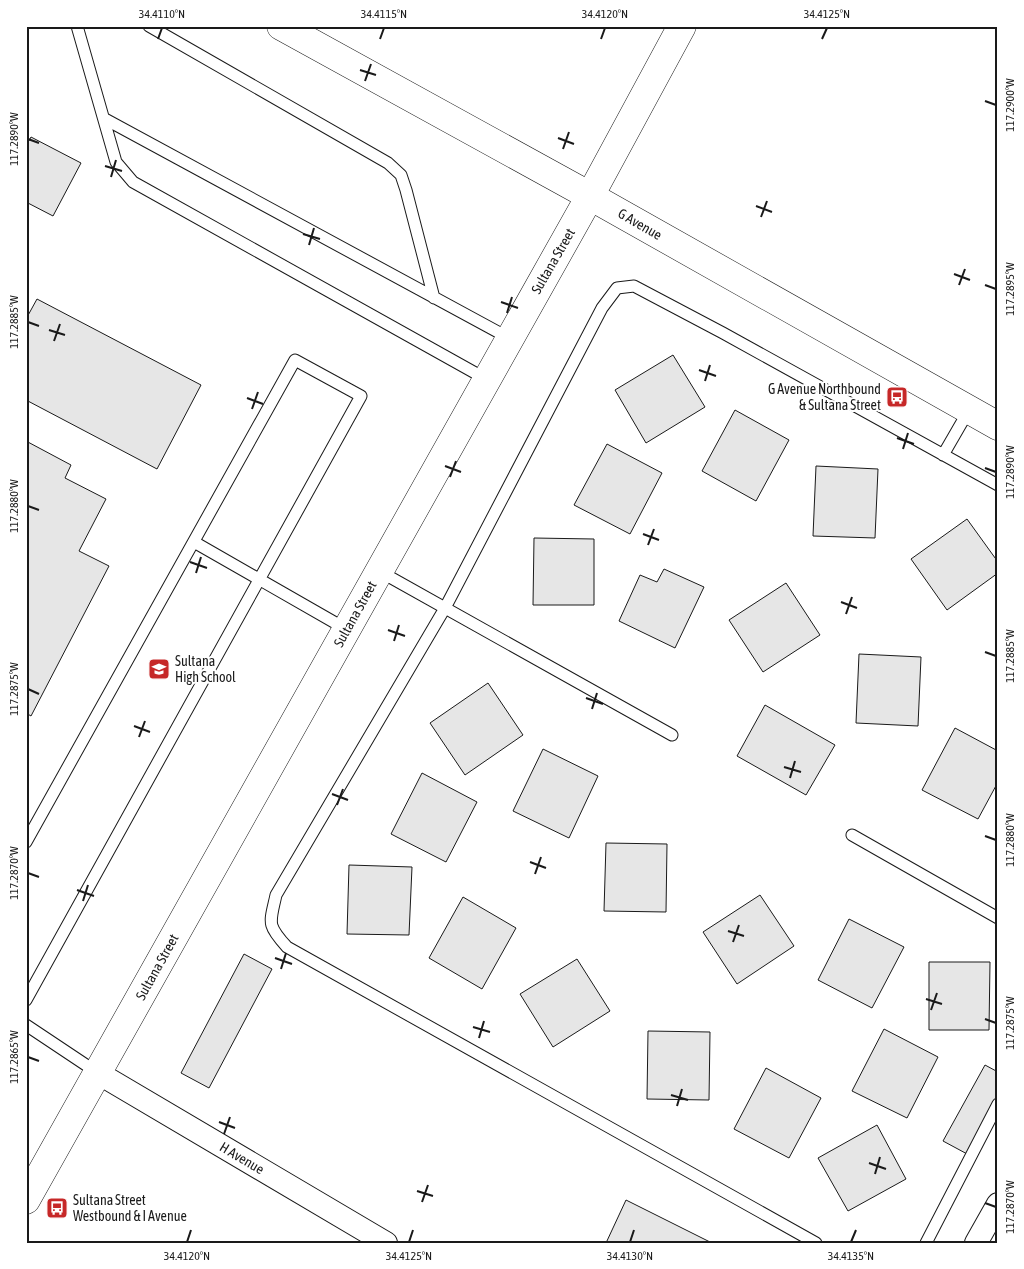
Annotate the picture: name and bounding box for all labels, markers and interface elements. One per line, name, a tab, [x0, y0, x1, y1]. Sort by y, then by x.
text: 34.4110°N	[139, 7, 185, 21]
text: 34.4115°N	[361, 7, 407, 21]
text: 34.4120°N	[582, 7, 628, 21]
text: 34.4125°N	[804, 7, 850, 21]
text: 117.2900°W	[1003, 78, 1017, 132]
text: 117.2890°W	[7, 112, 21, 166]
street label: G Avenue	[615, 205, 665, 243]
street label: Sultana Street	[528, 225, 578, 297]
text: 117.2895°W	[1003, 262, 1017, 316]
text: 117.2885°W	[7, 295, 21, 349]
place label: G Avenue Northbound & Sultana Street	[768, 381, 881, 413]
bus stop icon: G Avenue Northbound & Sultana Street	[885, 385, 909, 409]
text: 117.2890°W	[1003, 445, 1017, 499]
text: 117.2880°W	[7, 479, 21, 533]
street label: Sultana Street	[330, 578, 380, 650]
text: 117.2885°W	[1003, 629, 1017, 683]
place label: Sultana High School	[175, 653, 236, 685]
school or university icon: Sultana High School	[147, 657, 171, 681]
text: 117.2875°W	[7, 662, 21, 716]
text: 117.2880°W	[1003, 813, 1017, 867]
text: 117.2870°W	[7, 846, 21, 900]
street label: Sultana Street	[132, 931, 182, 1003]
text: 117.2875°W	[1003, 996, 1017, 1050]
text: 117.2865°W	[7, 1030, 21, 1084]
street label: H Avenue	[217, 1139, 267, 1177]
text: 117.2870°W	[1003, 1180, 1017, 1234]
place label: Sultana Street Westbound & I Avenue	[73, 1192, 187, 1224]
bus stop icon: Sultana Street Westbound & I Avenue	[45, 1196, 69, 1220]
text: 34.4120°N	[164, 1249, 210, 1263]
text: 34.4125°N	[386, 1249, 432, 1263]
text: 34.4130°N	[607, 1249, 653, 1263]
text: 34.4135°N	[828, 1249, 874, 1263]

